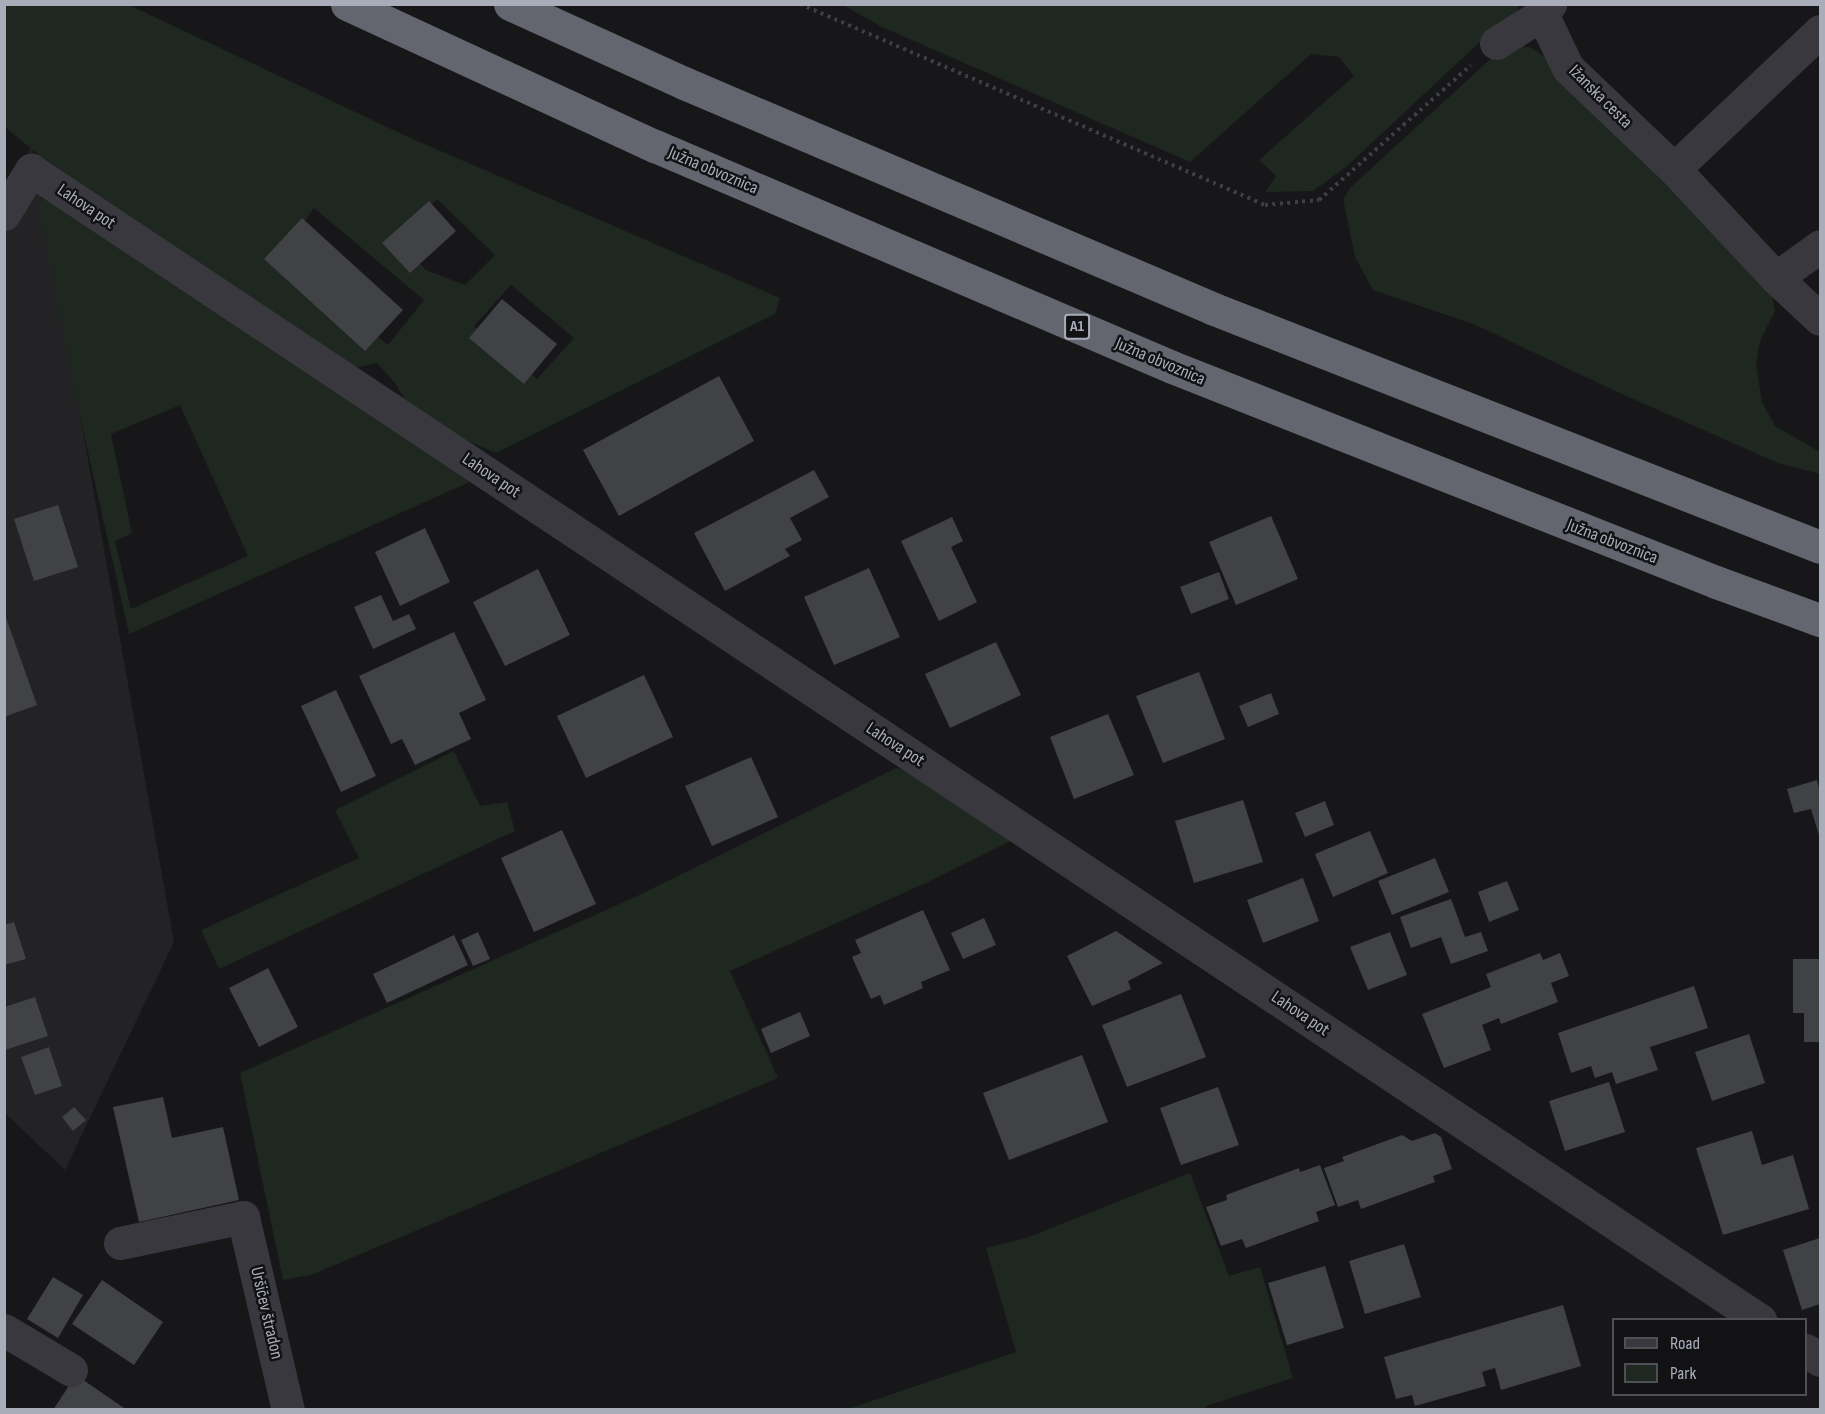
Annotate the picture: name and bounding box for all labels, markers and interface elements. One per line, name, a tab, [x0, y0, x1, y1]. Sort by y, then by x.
street label: Ižanska cesta	[1564, 61, 1636, 133]
street label: Južna obvoznica	[665, 142, 761, 200]
street label: Lahova pot	[53, 180, 119, 234]
road number: A1	[1064, 314, 1090, 340]
street label: Južna obvoznica	[1112, 333, 1208, 391]
street label: Lahova pot	[458, 449, 524, 503]
street label: Južna obvoznica	[1564, 515, 1660, 569]
street label: Lahova pot	[862, 718, 928, 772]
street label: Lahova pot	[1267, 987, 1333, 1041]
street label: Uršičev štradon	[245, 1265, 287, 1361]
legend	[1612, 1318, 1807, 1396]
text: Road	[1670, 1333, 1700, 1354]
text: Park	[1670, 1363, 1696, 1384]

